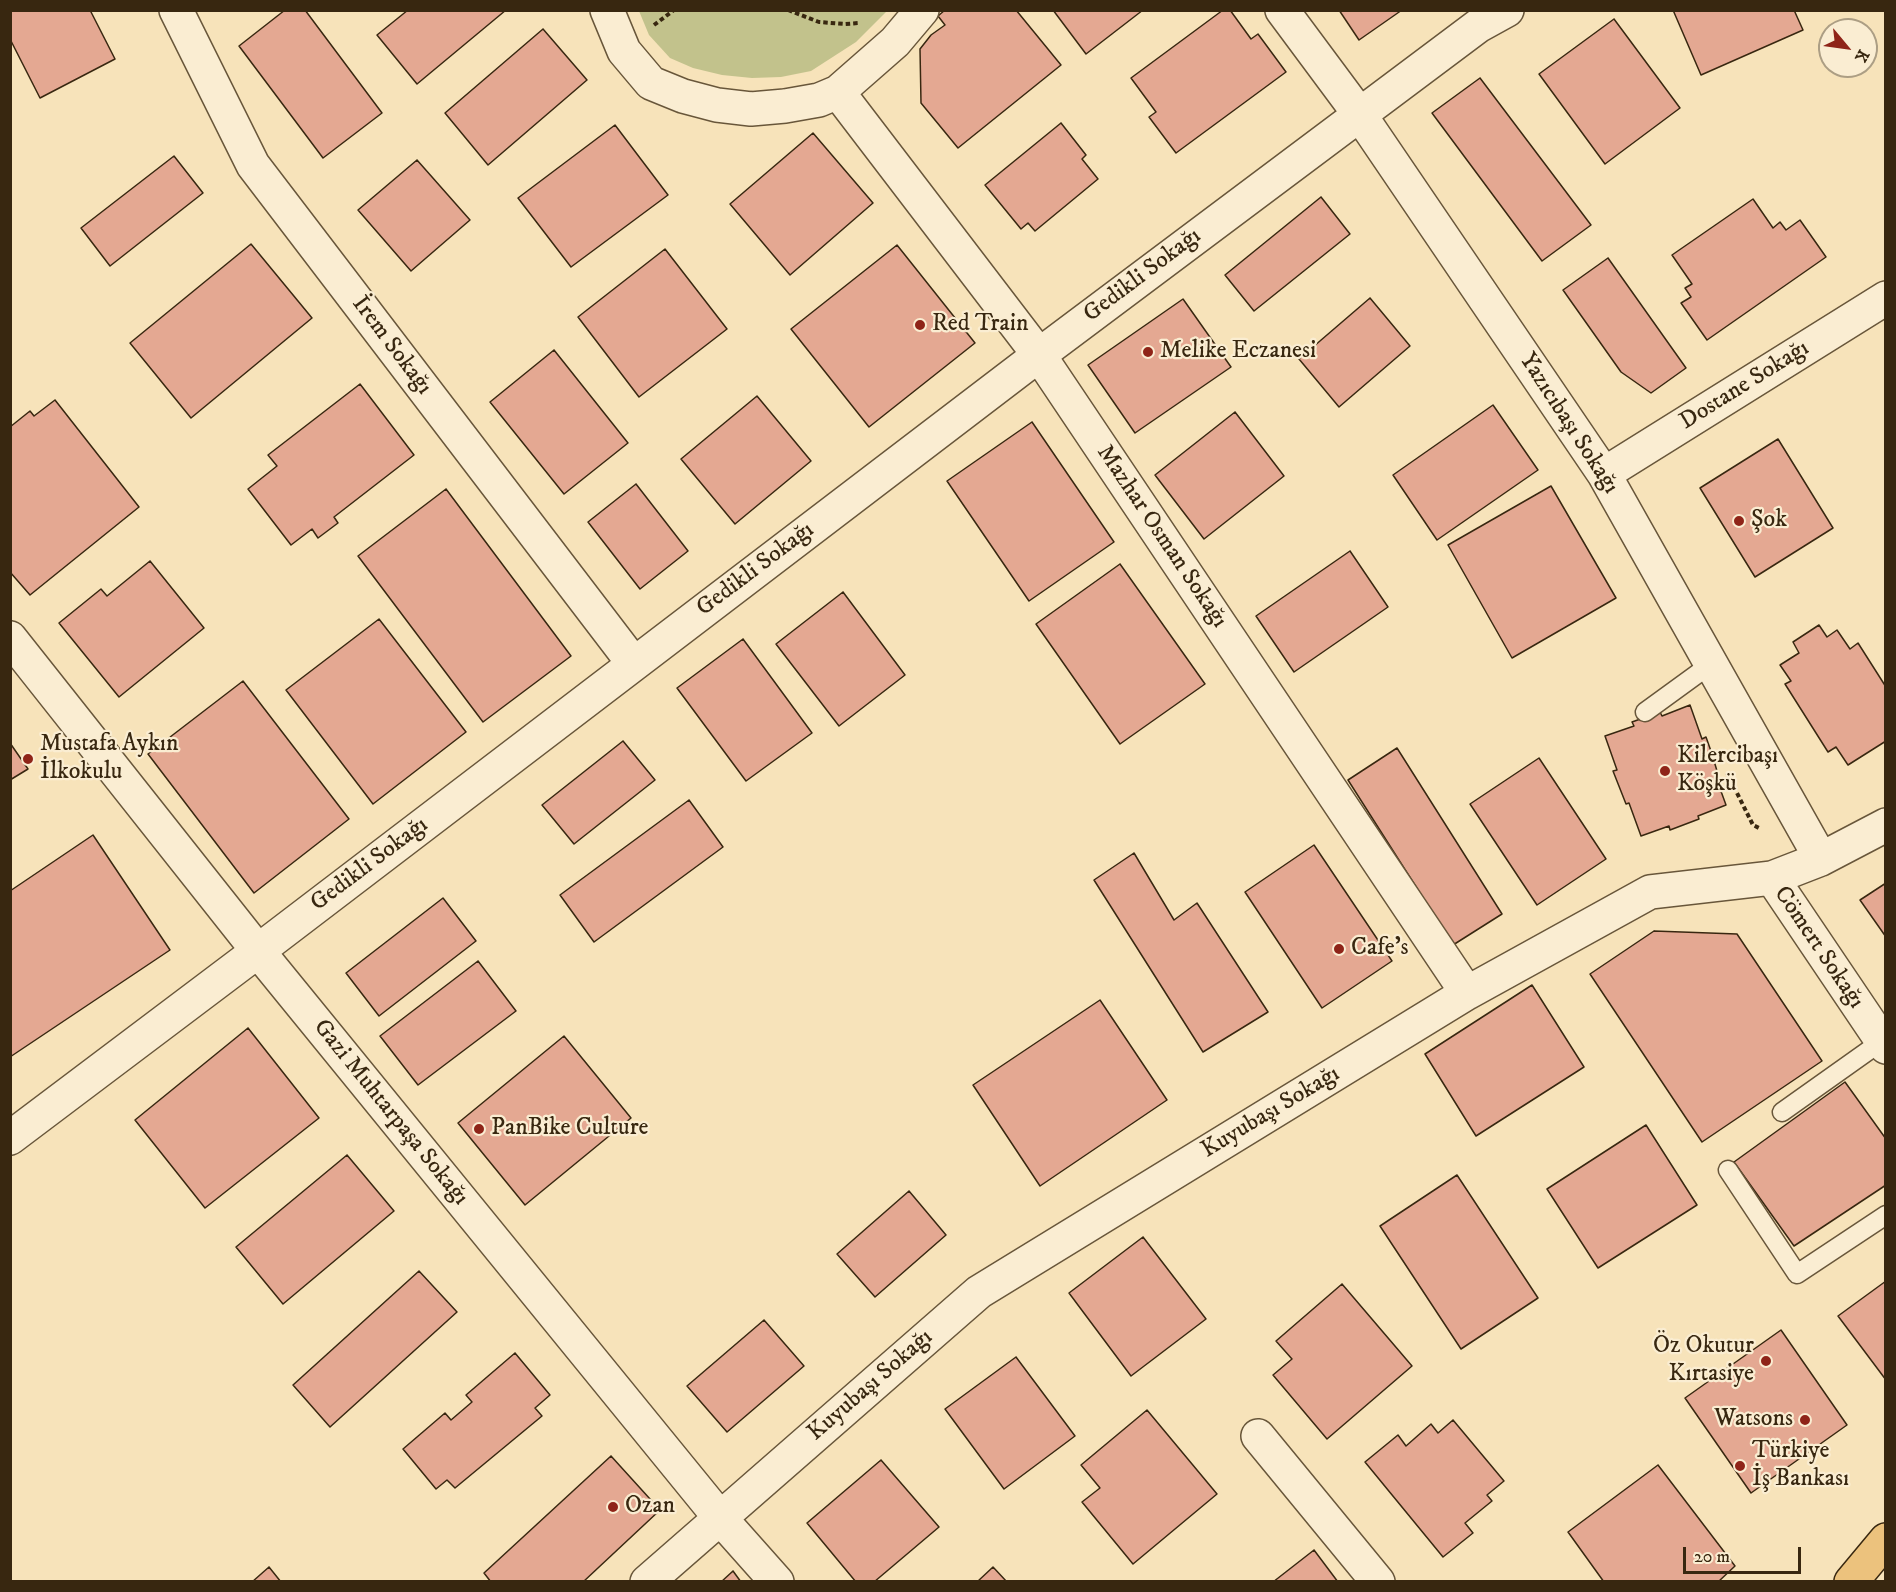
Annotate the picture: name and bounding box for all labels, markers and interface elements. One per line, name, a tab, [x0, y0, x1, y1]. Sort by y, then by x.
north arrow	[1818, 18, 1878, 78]
text: K	[1851, 46, 1873, 66]
street label: Gedikli Sokağı	[1079, 223, 1207, 329]
street label: İrem Sokağı	[345, 291, 437, 401]
place label: Red Train	[932, 311, 1028, 339]
marker: Red Train	[913, 318, 927, 332]
street label: Dostane Sokağı	[1675, 335, 1815, 437]
place label: Melike Eczanesi	[1160, 338, 1316, 366]
marker: Melike Eczanesi	[1141, 345, 1155, 359]
street label: Yazıcıbaşı Sokağı	[1512, 348, 1624, 500]
street label: Mazhar Osman Sokağı	[1089, 440, 1233, 634]
place label: Şok	[1751, 507, 1787, 535]
marker: Şok	[1732, 514, 1746, 528]
street label: Gedikli Sokağı	[692, 517, 820, 623]
place label: Mustafa Aykın İlkokulu	[40, 731, 179, 787]
place label: Kilercibaşı Köşkü	[1677, 743, 1778, 799]
marker: Mustafa Aykın İlkokulu	[21, 752, 35, 766]
marker: Kilercibaşı Köşkü	[1658, 764, 1672, 778]
street label: Gedikli Sokağı	[306, 812, 434, 918]
street label: Cömert Sokağı	[1767, 881, 1869, 1015]
place label: Cafe's	[1351, 935, 1408, 963]
marker: Cafe's	[1332, 942, 1346, 956]
street label: Gazi Muhtarpaşa Sokağı	[306, 1014, 474, 1212]
street label: Kuyubaşı Sokağı	[1197, 1060, 1345, 1166]
place label: PanBike Culture	[491, 1115, 648, 1143]
marker: PanBike Culture	[472, 1122, 486, 1136]
street label: Kuyubaşı Sokağı	[803, 1324, 939, 1448]
place label: Öz Okutur Kırtasiye	[1653, 1333, 1754, 1389]
marker: Öz Okutur Kırtasiye	[1759, 1354, 1773, 1368]
place label: Watsons	[1714, 1406, 1793, 1434]
marker: Watsons	[1798, 1413, 1812, 1427]
place label: Türkiye İş Bankası	[1752, 1438, 1849, 1494]
marker: Türkiye İş Bankası	[1733, 1459, 1747, 1473]
place label: Ozan	[625, 1493, 675, 1521]
marker: Ozan	[606, 1500, 620, 1514]
scale bar	[1686, 1535, 1804, 1573]
text: 20 m	[1694, 1546, 1730, 1568]

